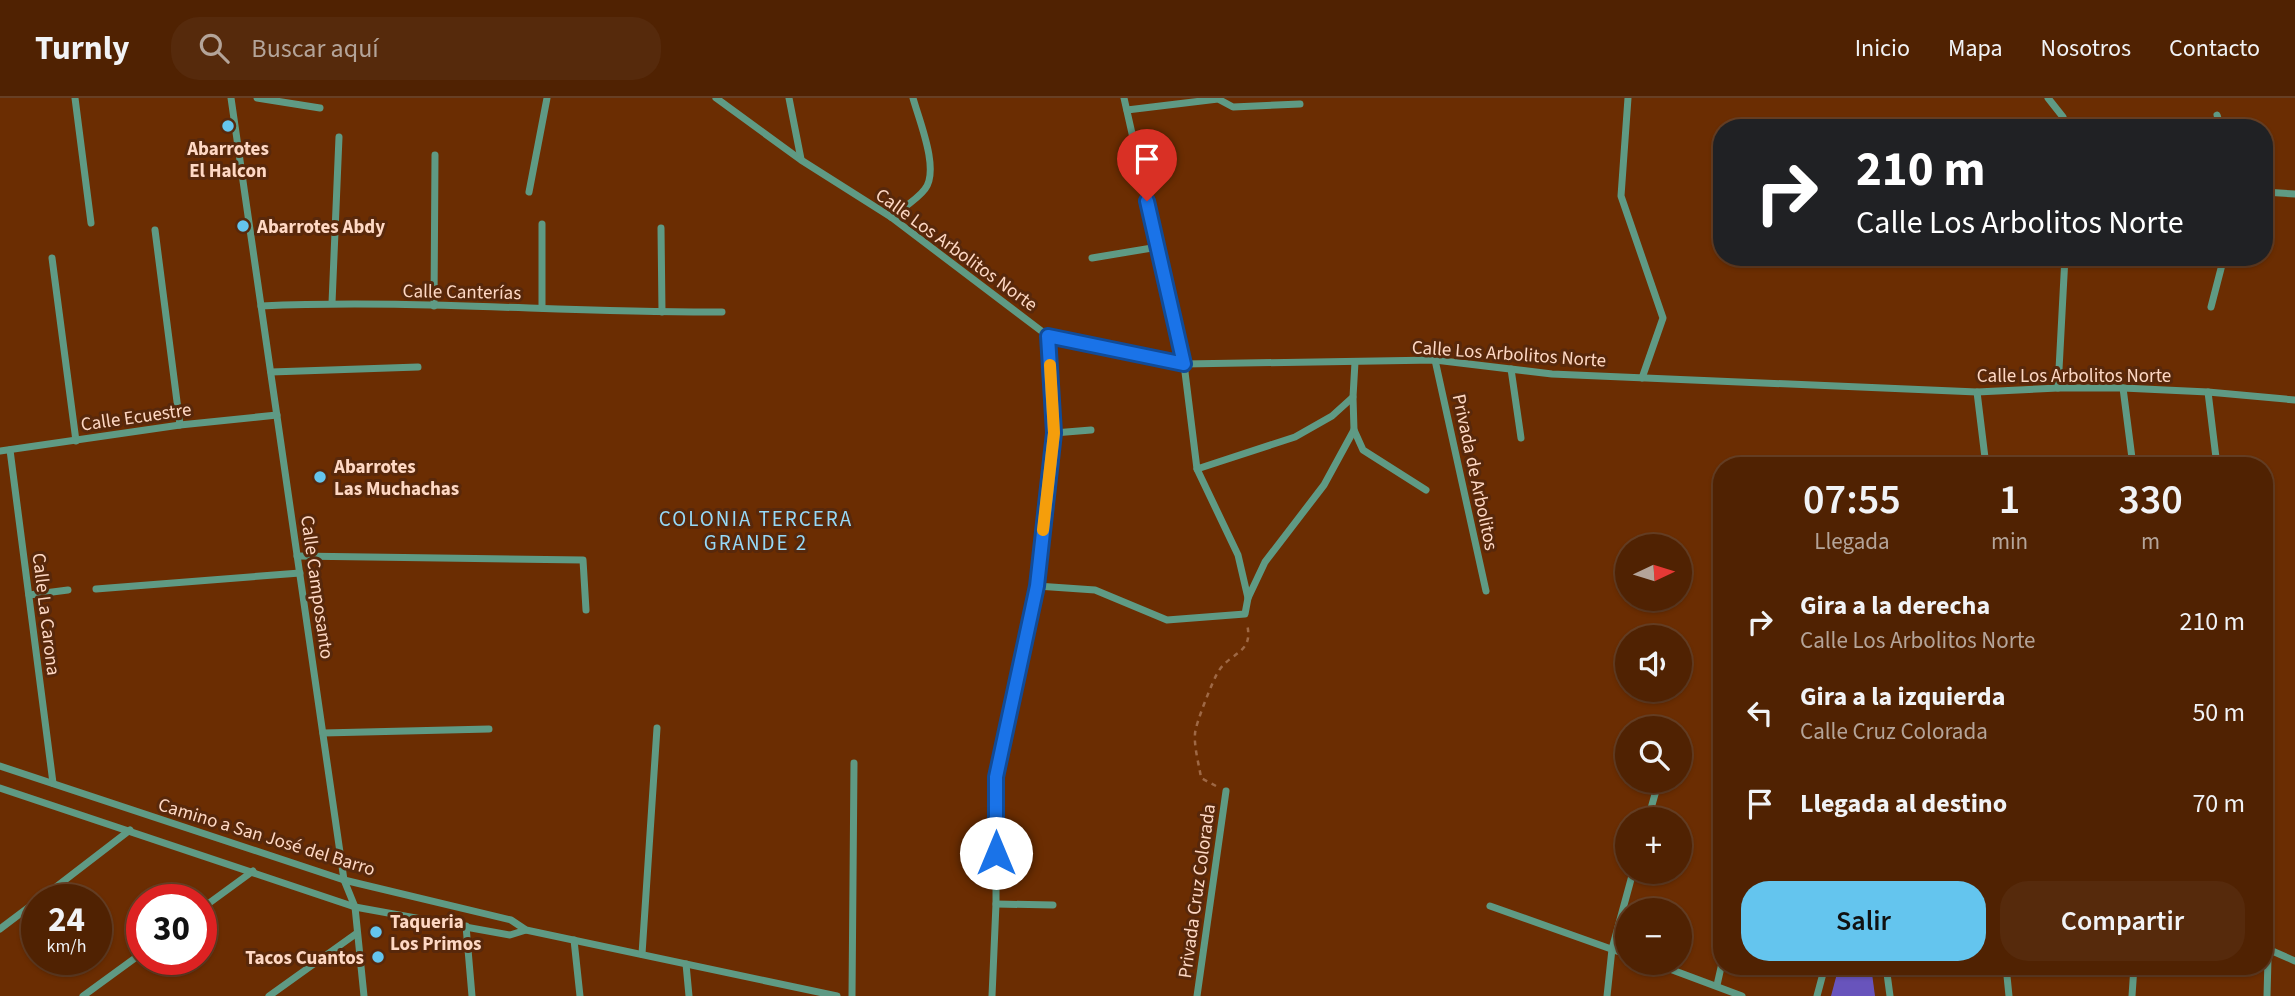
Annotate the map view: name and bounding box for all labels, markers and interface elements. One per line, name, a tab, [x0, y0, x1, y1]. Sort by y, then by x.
search box	[171, 17, 661, 80]
text: Turnly	[35, 25, 129, 72]
icon: search	[195, 29, 233, 67]
text: Buscar aquí	[251, 30, 379, 67]
text: Inicio	[1855, 31, 1910, 66]
text: Mapa	[1948, 31, 2003, 66]
text: Nosotros	[2041, 31, 2131, 66]
text: Contacto	[2169, 31, 2260, 66]
marker: Abarrotes El Halcon	[220, 118, 236, 134]
pin	[1117, 129, 1177, 201]
text: 210 m	[1856, 135, 1985, 205]
place label: Abarrotes El Halcon	[186, 136, 269, 185]
icon: arrive	[1128, 140, 1166, 178]
icon: right	[1741, 147, 1832, 238]
street label: Calle Los Arbolitos Norte	[869, 182, 1043, 318]
text: Calle Los Arbolitos Norte	[1856, 200, 2184, 246]
place label: Abarrotes Abdy	[256, 214, 385, 241]
marker: Abarrotes Abdy	[235, 218, 251, 234]
street label: Calle Canterías	[402, 278, 522, 307]
street label: Calle Los Arbolitos Norte	[1411, 334, 1607, 375]
street label: Calle Los Arbolitos Norte	[1977, 363, 2171, 390]
street label: Privada de Arbolitos	[1445, 392, 1504, 553]
street label: Calle Ecuestre	[79, 396, 193, 439]
place label: Abarrotes Las Muchachas	[333, 454, 459, 503]
marker: Abarrotes Las Muchachas	[312, 469, 328, 485]
text: 07:55	[1803, 470, 1901, 530]
text: 1	[1999, 470, 2020, 530]
text: 330	[2118, 470, 2183, 530]
district label: COLONIA TERCERA GRANDE 2	[659, 504, 853, 558]
street label: Calle Camposanto	[293, 514, 340, 661]
text: Llegada	[1814, 525, 1890, 558]
text: min	[1991, 525, 2028, 558]
text: m	[2141, 525, 2160, 558]
north arrow	[1615, 534, 1692, 611]
map controls	[1615, 534, 1692, 975]
street label: Calle La Carona	[25, 551, 66, 677]
text: Gira a la derecha	[1800, 587, 1990, 624]
icon: right	[1741, 603, 1779, 641]
text: 210 m	[2179, 603, 2245, 640]
text: Calle Los Arbolitos Norte	[1800, 624, 2036, 657]
button: sound	[1615, 625, 1692, 702]
text: Gira a la izquierda	[1800, 678, 2005, 715]
icon: left	[1741, 694, 1779, 732]
text: 50 m	[2192, 694, 2245, 731]
text: Calle Cruz Colorada	[1800, 715, 1988, 748]
button: search	[1615, 716, 1692, 793]
icon: arrive	[1741, 785, 1779, 823]
text: Llegada al destino	[1800, 785, 2007, 822]
text: 70 m	[2192, 785, 2245, 822]
street label: Camino a San José del Barro	[155, 792, 378, 883]
street label: Privada Cruz Colorada	[1172, 802, 1223, 980]
button: +	[1615, 807, 1692, 884]
position arrow	[959, 816, 1033, 890]
button: Salir	[1741, 881, 1986, 961]
button: Compartir	[2000, 881, 2245, 961]
speed limit sign: 30	[126, 884, 217, 975]
text: 24	[48, 895, 85, 945]
button: −	[1615, 898, 1692, 975]
place label: Taqueria Los Primos	[390, 909, 482, 958]
marker: Taqueria Los Primos	[368, 924, 384, 940]
text: km/h	[47, 934, 86, 959]
place label: Tacos Cuantos	[245, 945, 364, 972]
marker: Tacos Cuantos	[370, 949, 386, 965]

